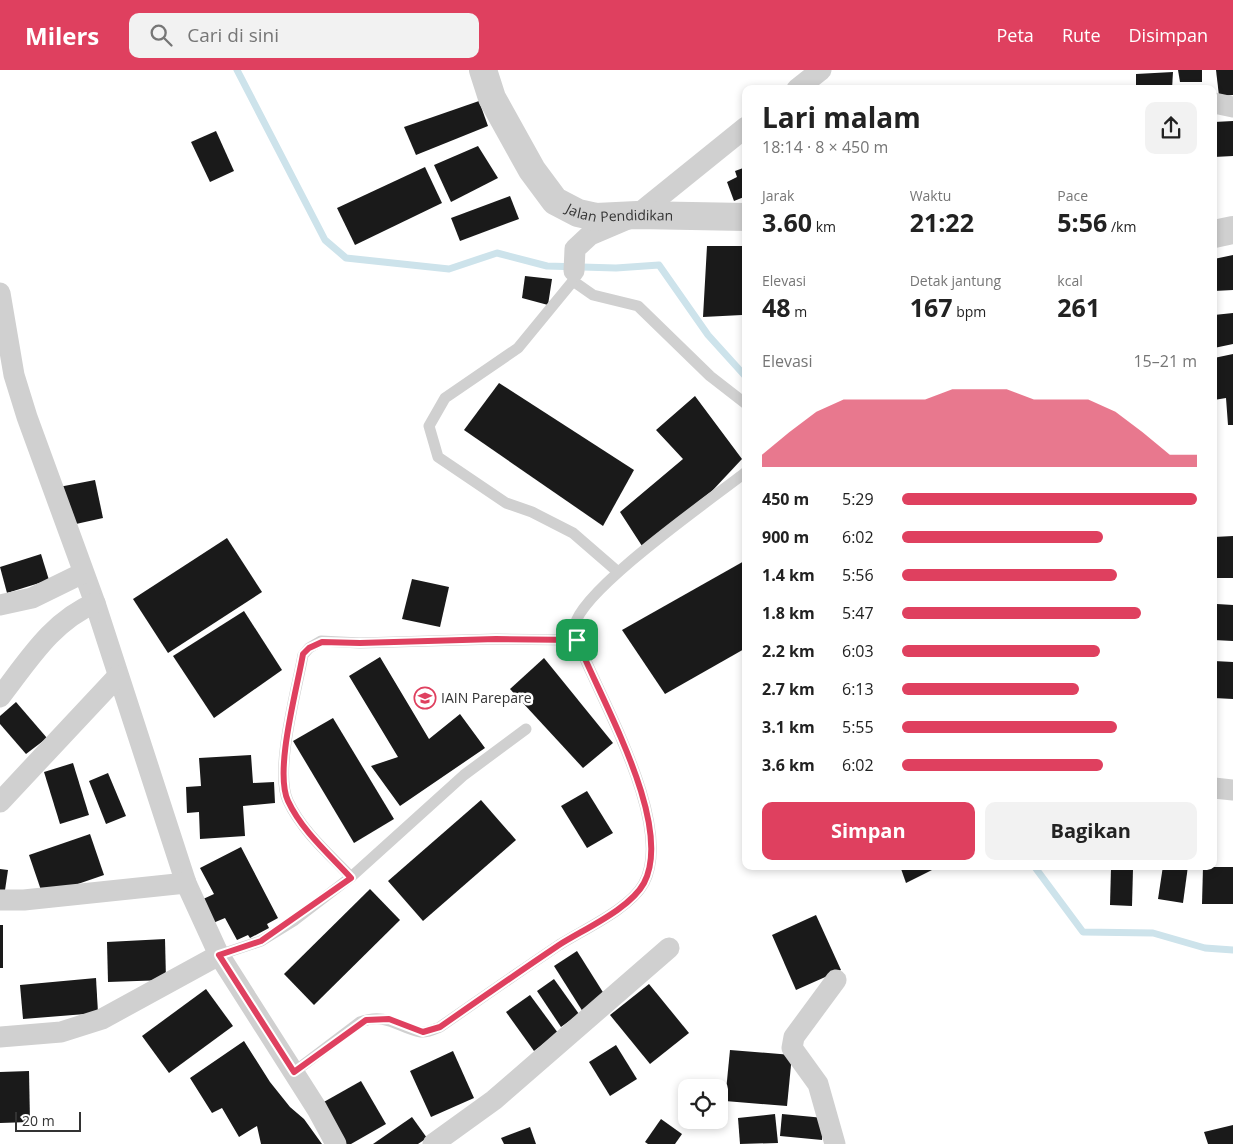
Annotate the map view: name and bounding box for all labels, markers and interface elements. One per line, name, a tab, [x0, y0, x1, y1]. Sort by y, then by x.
search box	[129, 13, 479, 58]
text: Milers	[25, 19, 99, 52]
icon: search	[147, 21, 175, 49]
text: Cari di sini	[187, 22, 279, 48]
text: Peta	[997, 23, 1034, 47]
text: Rute	[1062, 23, 1101, 47]
text: Disimpan	[1129, 23, 1208, 47]
text: Lari malam	[762, 98, 921, 136]
button: share	[1145, 102, 1197, 154]
text: 18:14 · 8 × 450 m	[762, 136, 888, 158]
text: Jarak	[762, 186, 794, 205]
text: Waktu	[910, 186, 951, 205]
text: Pace	[1057, 186, 1088, 205]
street label: Jalan Pendidikan	[561, 198, 673, 226]
text: 3.60	[762, 205, 812, 239]
text: 21:22	[910, 205, 974, 239]
text: 5:56	[1057, 205, 1107, 239]
text: km	[812, 217, 836, 236]
text: /km	[1107, 217, 1136, 236]
text: Elevasi	[762, 271, 806, 290]
text: Detak jantung	[910, 271, 1001, 290]
text: kcal	[1057, 271, 1083, 290]
text: 48	[762, 290, 791, 324]
text: 167	[910, 290, 953, 324]
text: 261	[1057, 290, 1100, 324]
text: m	[791, 302, 807, 321]
text: bpm	[953, 302, 986, 321]
text: Elevasi	[762, 350, 812, 372]
text: 15–21 m	[1133, 350, 1197, 372]
text: 450 m	[762, 488, 809, 510]
text: 5:29	[842, 488, 874, 510]
text: 900 m	[762, 526, 809, 548]
text: 6:02	[842, 526, 874, 548]
text: 1.4 km	[762, 564, 815, 586]
text: 5:56	[842, 564, 874, 586]
text: 1.8 km	[762, 602, 815, 624]
text: 5:47	[842, 602, 874, 624]
pin	[556, 619, 598, 661]
icon: arrive	[563, 626, 591, 654]
text: 2.2 km	[762, 640, 815, 662]
text: 6:03	[842, 640, 874, 662]
text: 2.7 km	[762, 678, 815, 700]
text: 6:13	[842, 678, 874, 700]
school or university icon: IAIN Parepare	[413, 686, 437, 710]
place label: IAIN Parepare	[441, 688, 532, 707]
text: 3.1 km	[762, 716, 815, 738]
text: 5:55	[842, 716, 874, 738]
text: 3.6 km	[762, 754, 815, 776]
text: 6:02	[842, 754, 874, 776]
button: Simpan	[762, 802, 975, 860]
button: Bagikan	[985, 802, 1197, 860]
map controls	[678, 1079, 728, 1129]
button: locate	[678, 1079, 728, 1129]
scale bar	[15, 1109, 81, 1132]
text: 20 m	[22, 1111, 55, 1130]

